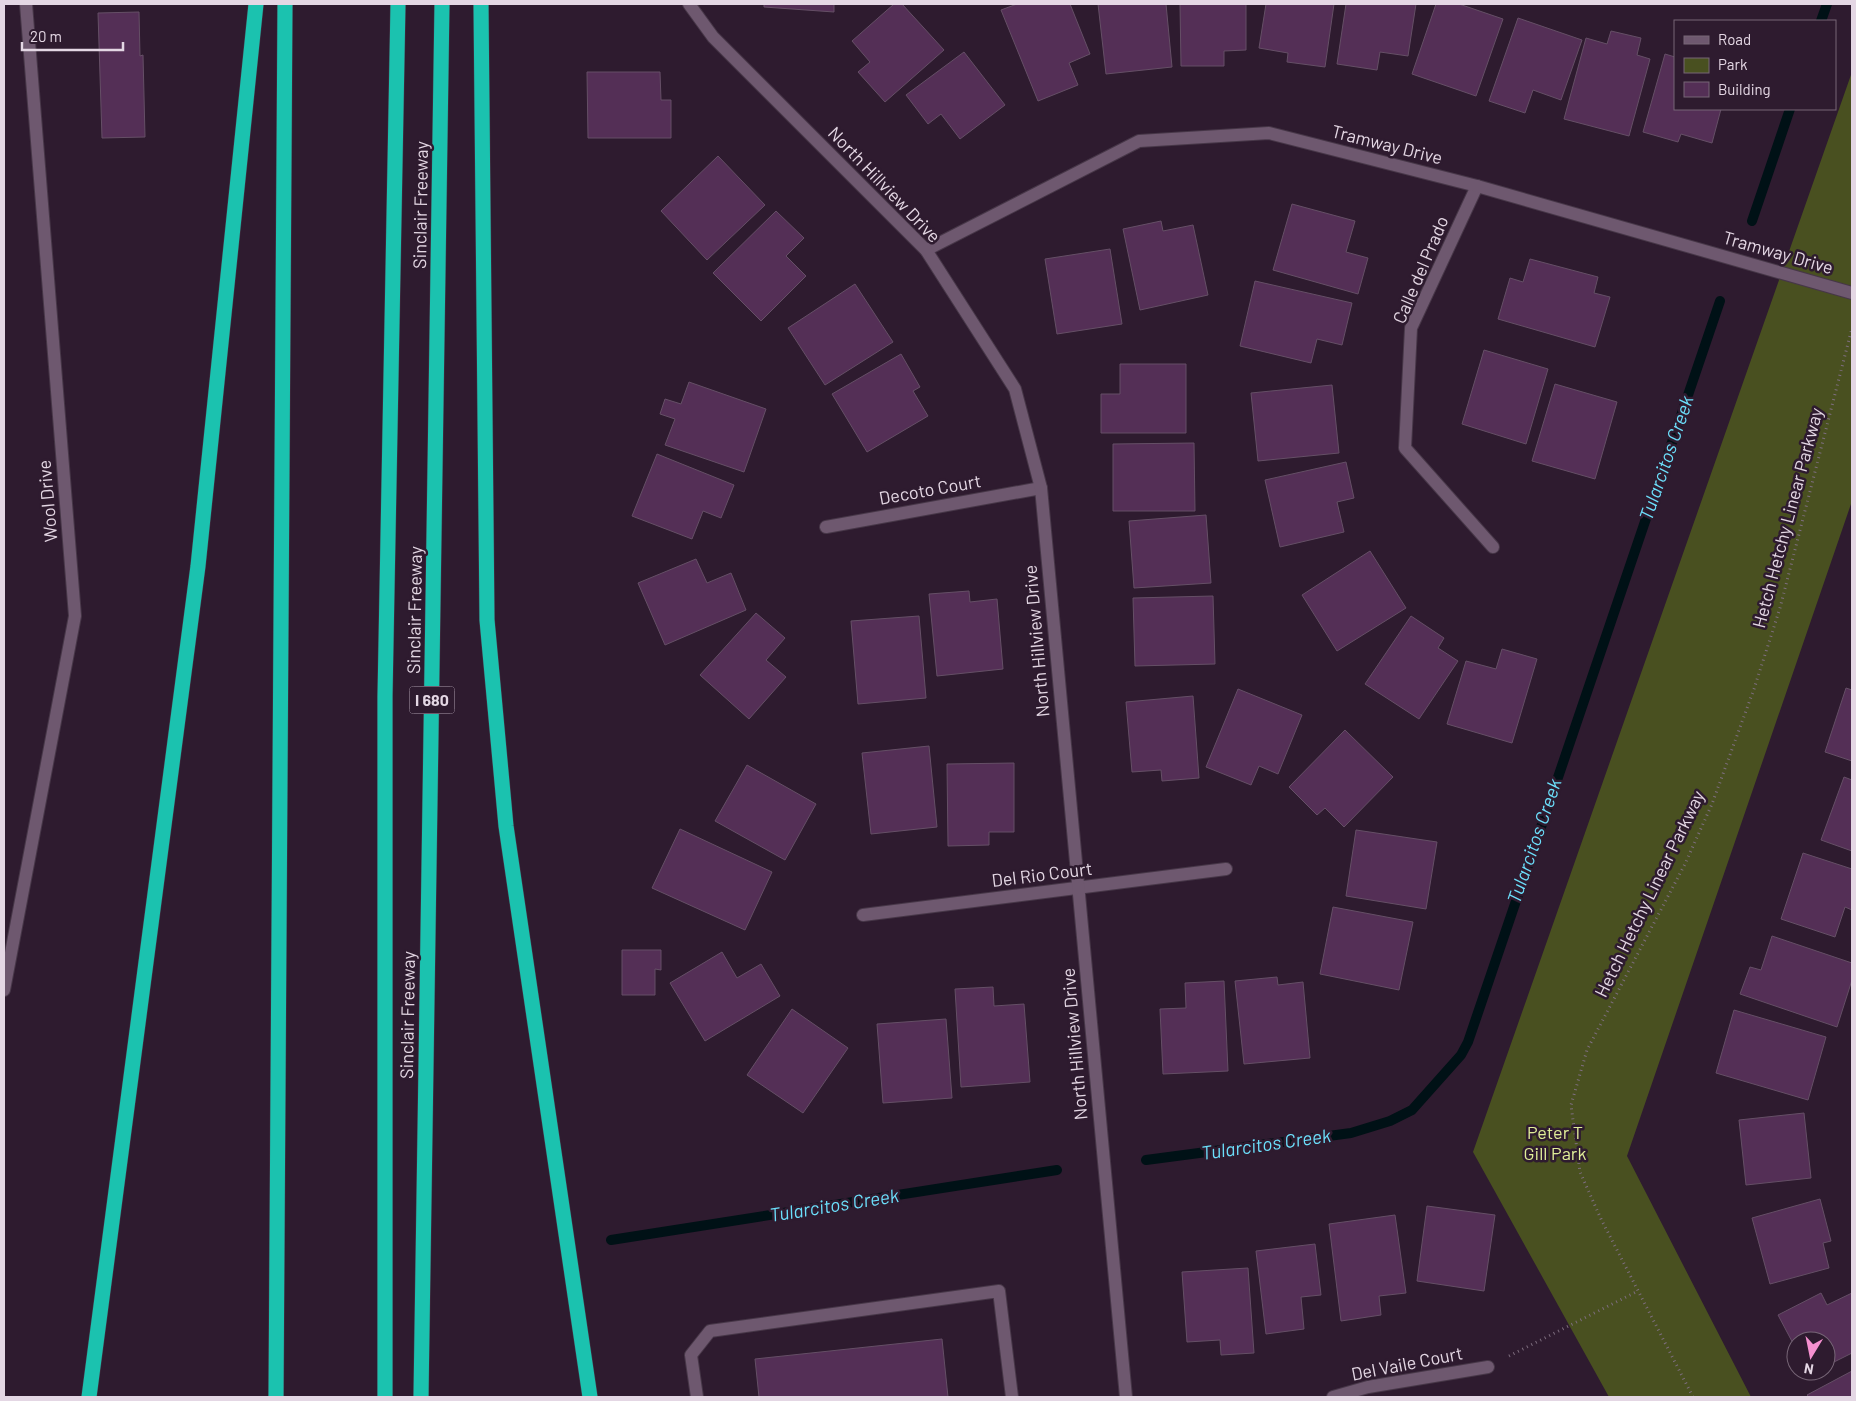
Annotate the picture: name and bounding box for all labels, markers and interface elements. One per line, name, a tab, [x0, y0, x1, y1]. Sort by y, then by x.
scale bar	[22, 20, 124, 52]
legend	[1674, 20, 1836, 110]
text: 20 m	[30, 27, 62, 45]
text: Road	[1718, 30, 1751, 48]
text: Park	[1718, 55, 1748, 73]
text: Building	[1718, 80, 1771, 98]
street label: Tramway Drive	[1329, 120, 1445, 168]
street label: North Hillview Drive	[824, 122, 946, 247]
street label: Sinclair Freeway	[408, 141, 432, 269]
street label: Calle del Prado	[1388, 213, 1453, 327]
street label: Tramway Drive	[1721, 226, 1836, 278]
water label: Tularcitos Creek	[1633, 392, 1698, 523]
street label: Hetch Hetchy Linear Parkway	[1747, 405, 1827, 630]
street label: Wool Drive	[32, 459, 62, 543]
street label: Decoto Court	[877, 469, 983, 509]
street label: Sinclair Freeway	[402, 546, 426, 674]
street label: North Hillview Drive	[1018, 564, 1054, 718]
road number: I 680	[410, 686, 454, 714]
water label: Tularcitos Creek	[1501, 775, 1566, 906]
street label: Hetch Hetchy Linear Parkway	[1589, 787, 1709, 1001]
street label: Del Rio Court	[990, 857, 1093, 891]
street label: Sinclair Freeway	[395, 951, 419, 1079]
street label: North Hillview Drive	[1056, 967, 1092, 1121]
park label: Peter T Gill Park	[1524, 1121, 1586, 1164]
water label: Tularcitos Creek	[1200, 1123, 1333, 1164]
water label: Tularcitos Creek	[768, 1183, 901, 1226]
north arrow	[1786, 1331, 1836, 1381]
street label: Del Vaile Court	[1349, 1341, 1464, 1385]
text: N	[1803, 1360, 1815, 1378]

